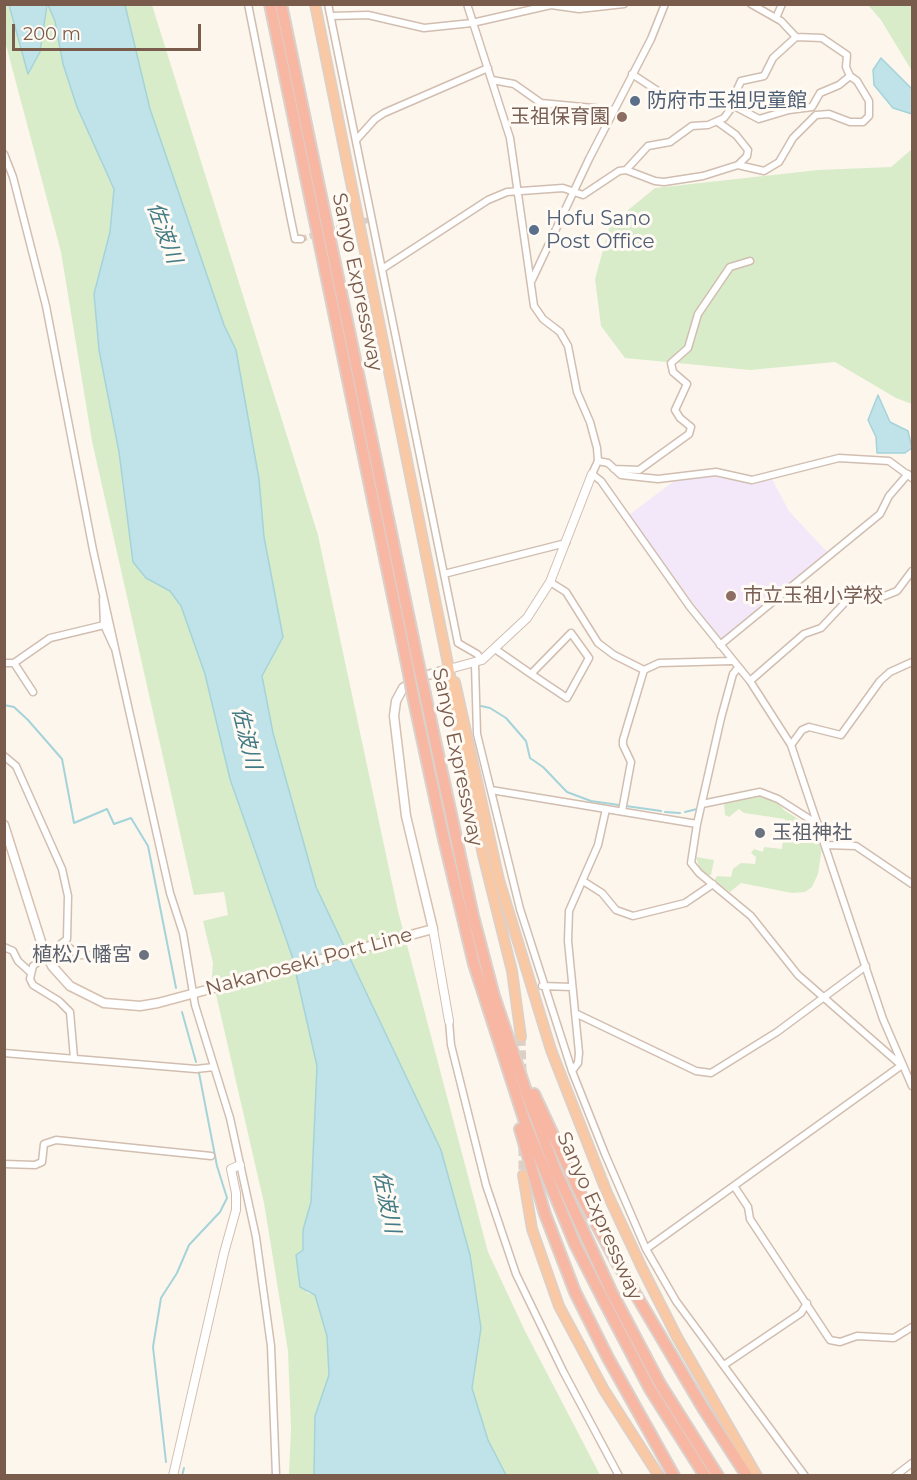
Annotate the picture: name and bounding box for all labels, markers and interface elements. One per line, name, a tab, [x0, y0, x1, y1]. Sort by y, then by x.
scale bar	[15, 12, 204, 50]
text: 200 m	[23, 23, 81, 45]
place label: 防府市玉祖児童館	[647, 89, 807, 113]
marker: 防府市玉祖児童館	[628, 94, 642, 108]
place label: 玉祖保育園	[510, 105, 610, 129]
marker: 玉祖保育園	[615, 110, 629, 124]
street label: Sanyo Expressway	[326, 191, 388, 373]
water label: 佐波川	[141, 199, 187, 267]
place label: Hofu Sano Post Office	[546, 207, 655, 254]
marker: Hofu Sano Post Office	[527, 223, 541, 237]
place label: 市立玉祖小学校	[743, 584, 883, 608]
marker: 市立玉祖小学校	[724, 589, 738, 603]
street label: Sanyo Expressway	[426, 666, 488, 848]
water label: 佐波川	[226, 704, 266, 772]
place label: 玉祖神社	[772, 821, 852, 845]
marker: 玉祖神社	[753, 826, 767, 840]
street label: Nakanoseki Port Line	[203, 923, 415, 1001]
place label: 植松八幡宮	[32, 943, 132, 967]
marker: 植松八幡宮	[137, 948, 151, 962]
street label: Sanyo Expressway	[551, 1128, 647, 1304]
water label: 佐波川	[367, 1169, 405, 1235]

